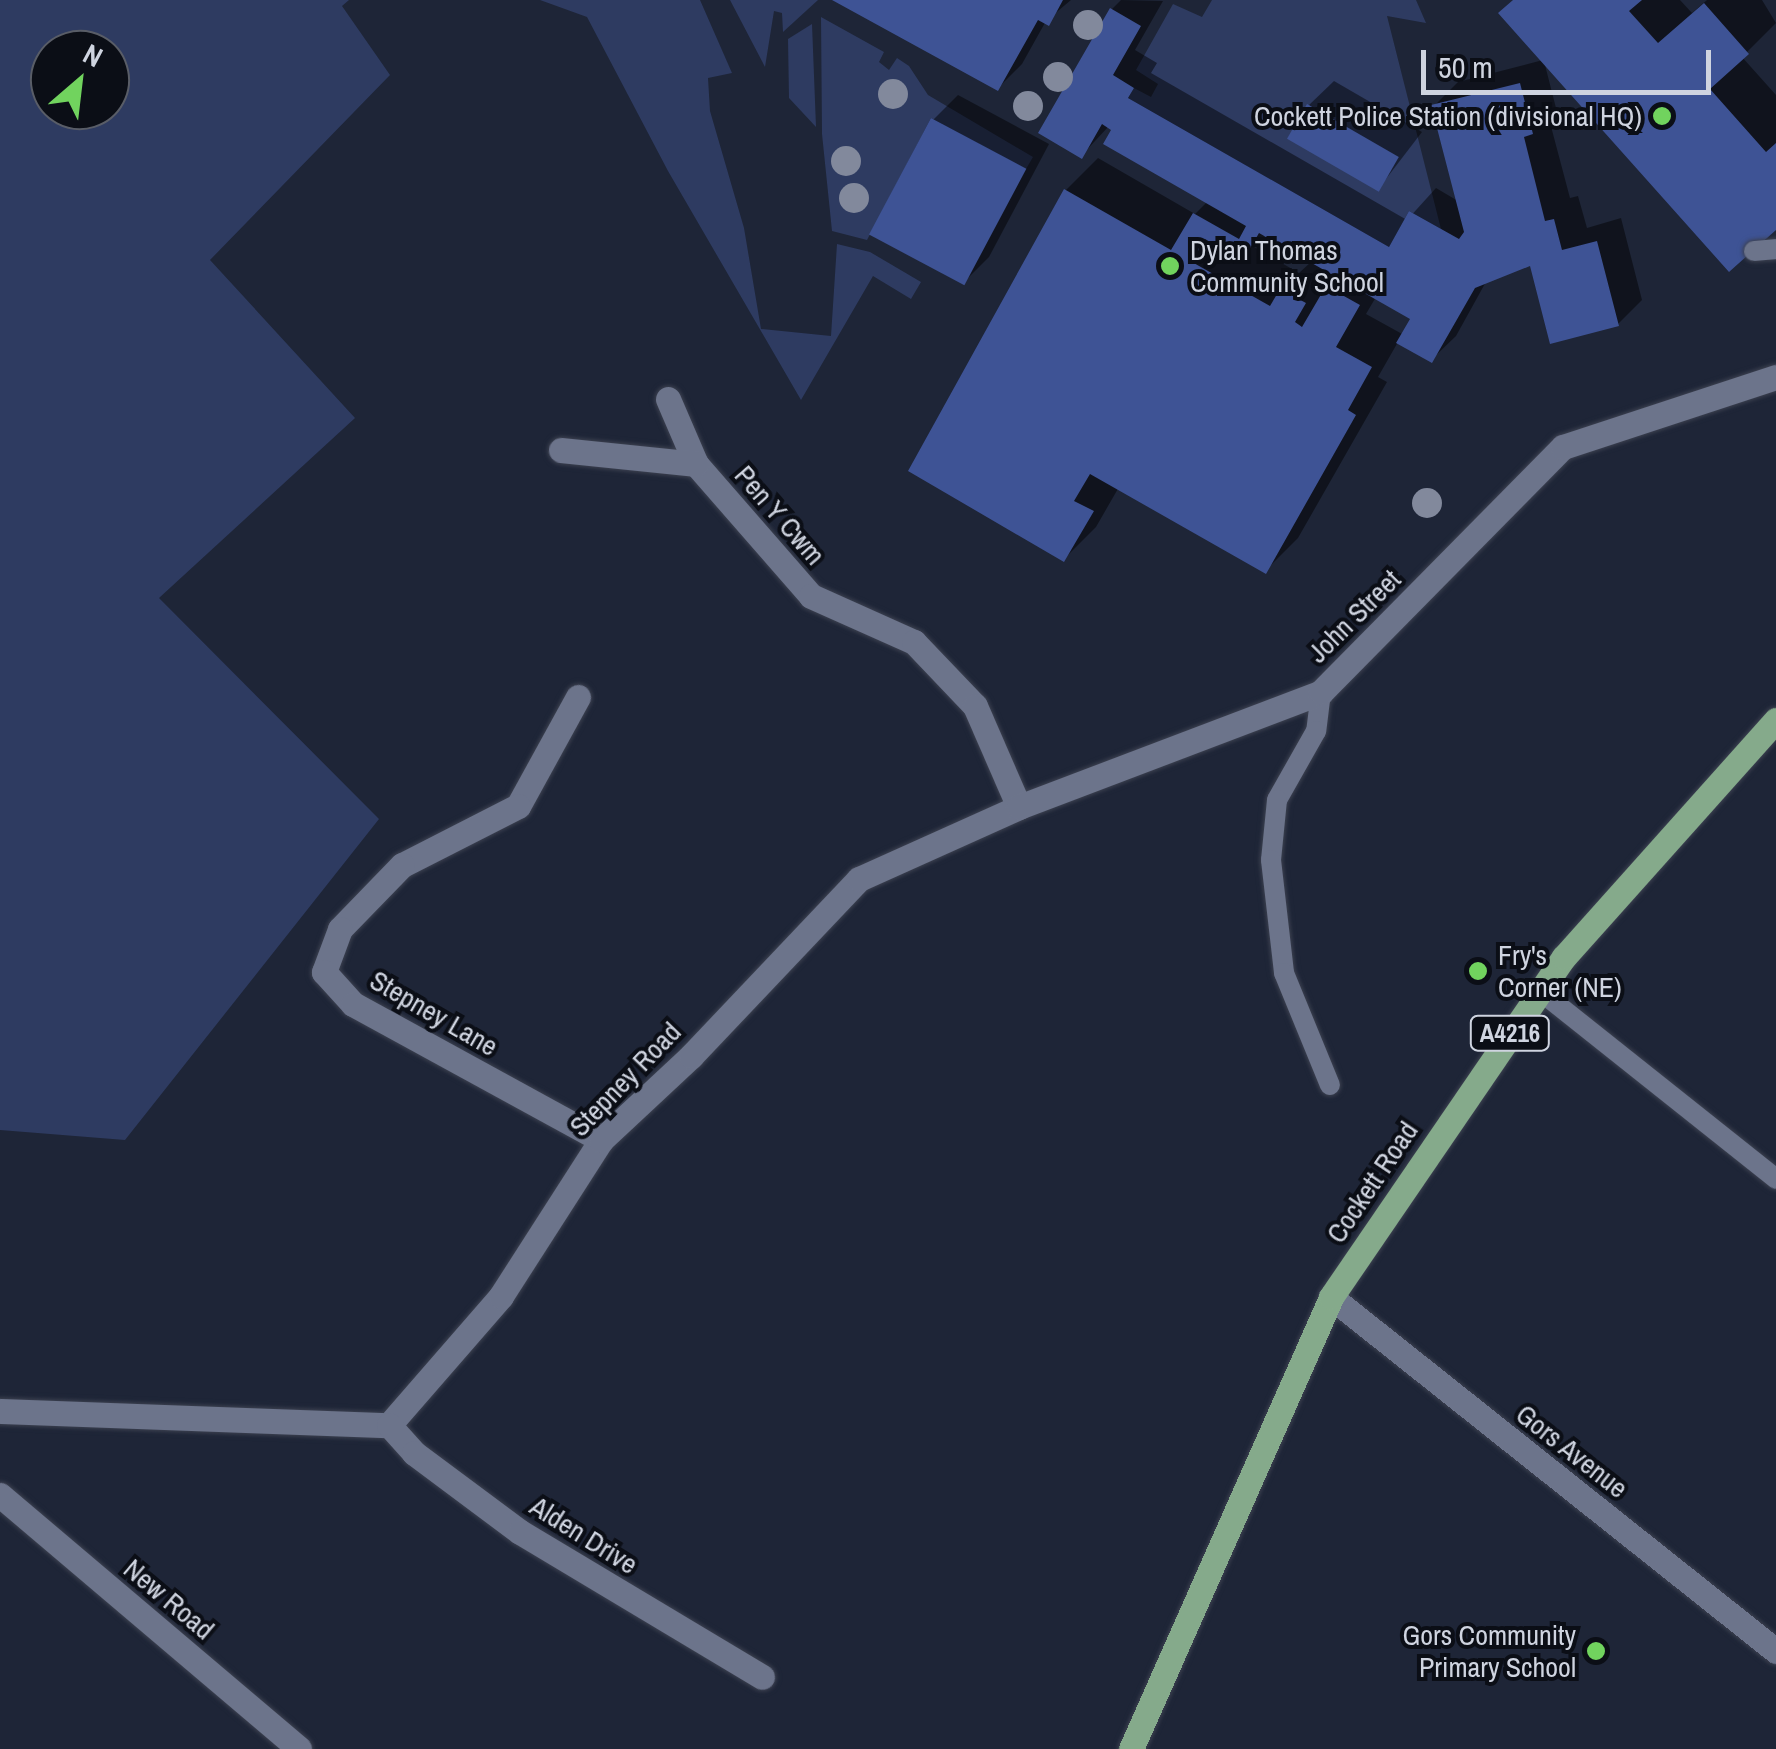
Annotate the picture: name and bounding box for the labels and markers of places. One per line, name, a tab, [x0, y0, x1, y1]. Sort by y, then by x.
place label: Cockett Police Station (divisional HQ)	[1254, 99, 1642, 133]
marker: Cockett Police Station (divisional HQ)	[1651, 105, 1673, 127]
place label: Dylan Thomas Community School	[1190, 233, 1384, 299]
marker: Dylan Thomas Community School	[1159, 255, 1181, 277]
place label: Fry's Corner (NE)	[1498, 938, 1622, 1004]
marker: Fry's Corner (NE)	[1467, 960, 1489, 982]
place label: Gors Community Primary School	[1402, 1618, 1576, 1684]
marker: Gors Community Primary School	[1585, 1640, 1607, 1662]

